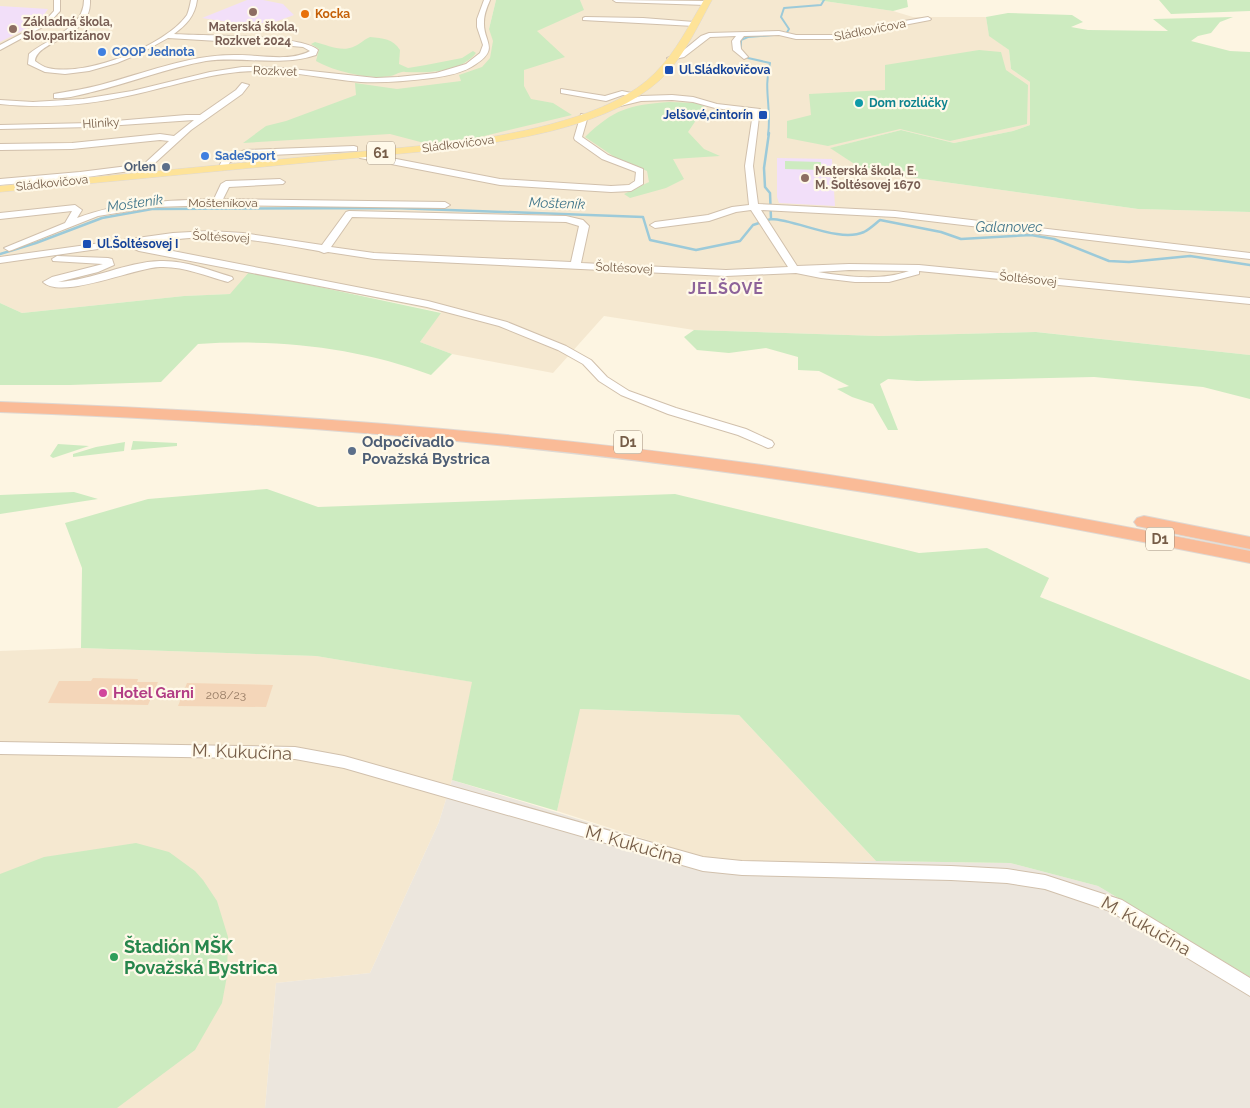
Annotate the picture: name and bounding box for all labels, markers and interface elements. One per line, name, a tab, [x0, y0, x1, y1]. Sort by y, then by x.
marker: Materská škola, Rozkvet 2024	[247, 6, 259, 18]
place label: Kocka	[315, 7, 350, 21]
marker: Kocka	[299, 8, 311, 20]
place label: Základná škola, Slov.partizánov	[23, 15, 113, 43]
street label: Sládkovičova	[833, 16, 907, 44]
place label: Materská škola, Rozkvet 2024	[209, 20, 298, 48]
marker: Základná škola, Slov.partizánov	[7, 23, 19, 35]
place label: COOP Jednota	[112, 45, 195, 59]
marker: COOP Jednota	[96, 46, 108, 58]
street label: Rozkvet	[253, 63, 297, 79]
place label: Ul.Sládkovičova	[679, 63, 771, 77]
marker: Ul.Sládkovičova	[663, 64, 675, 76]
place label: Dom rozlúčky	[869, 96, 948, 110]
marker: Dom rozlúčky	[853, 97, 865, 109]
place label: Jelšové,cintorín	[663, 108, 753, 122]
marker: Jelšové,cintorín	[757, 109, 769, 121]
street label: Hliníky	[82, 115, 121, 131]
street label: Sládkovičova	[421, 133, 495, 155]
road number: 61	[367, 142, 395, 164]
place label: SadeSport	[215, 149, 276, 163]
marker: SadeSport	[199, 150, 211, 162]
place label: Orlen	[124, 160, 156, 174]
marker: Orlen	[160, 161, 172, 173]
place label: Materská škola, E. M. Šoltésovej 1670	[815, 164, 921, 192]
street label: Sládkovičova	[15, 172, 89, 194]
marker: Materská škola, E. M. Šoltésovej 1670	[799, 172, 811, 184]
water label: Mošteník	[106, 191, 165, 215]
water label: Mošteník	[529, 194, 586, 212]
street label: Mošteníkova	[188, 196, 258, 210]
water label: Galanovec	[975, 219, 1043, 235]
street label: Šoltésovej	[192, 229, 250, 245]
place label: Ul.Šoltésovej I	[97, 235, 179, 251]
marker: Ul.Šoltésovej I	[81, 238, 93, 250]
street label: Šoltésovej	[595, 260, 653, 276]
street label: Šoltésovej	[999, 269, 1057, 289]
district label: JELŠOVÉ	[688, 278, 764, 298]
road number: D1	[614, 431, 642, 454]
place label: Odpočívadlo Považská Bystrica	[362, 433, 490, 468]
marker: Odpočívadlo Považská Bystrica	[346, 445, 358, 457]
road number: D1	[1146, 528, 1174, 550]
place label: Hotel Garni	[113, 684, 194, 702]
marker: Hotel Garni	[97, 687, 109, 699]
house number: 208/23	[206, 688, 246, 702]
street label: M. Kukučína	[192, 739, 292, 764]
street label: M. Kukučína	[583, 821, 685, 868]
street label: M. Kukučína	[1098, 891, 1195, 960]
place label: Štadión MŠK Považská Bystrica	[124, 935, 278, 978]
marker: Štadión MŠK Považská Bystrica	[108, 951, 120, 963]

